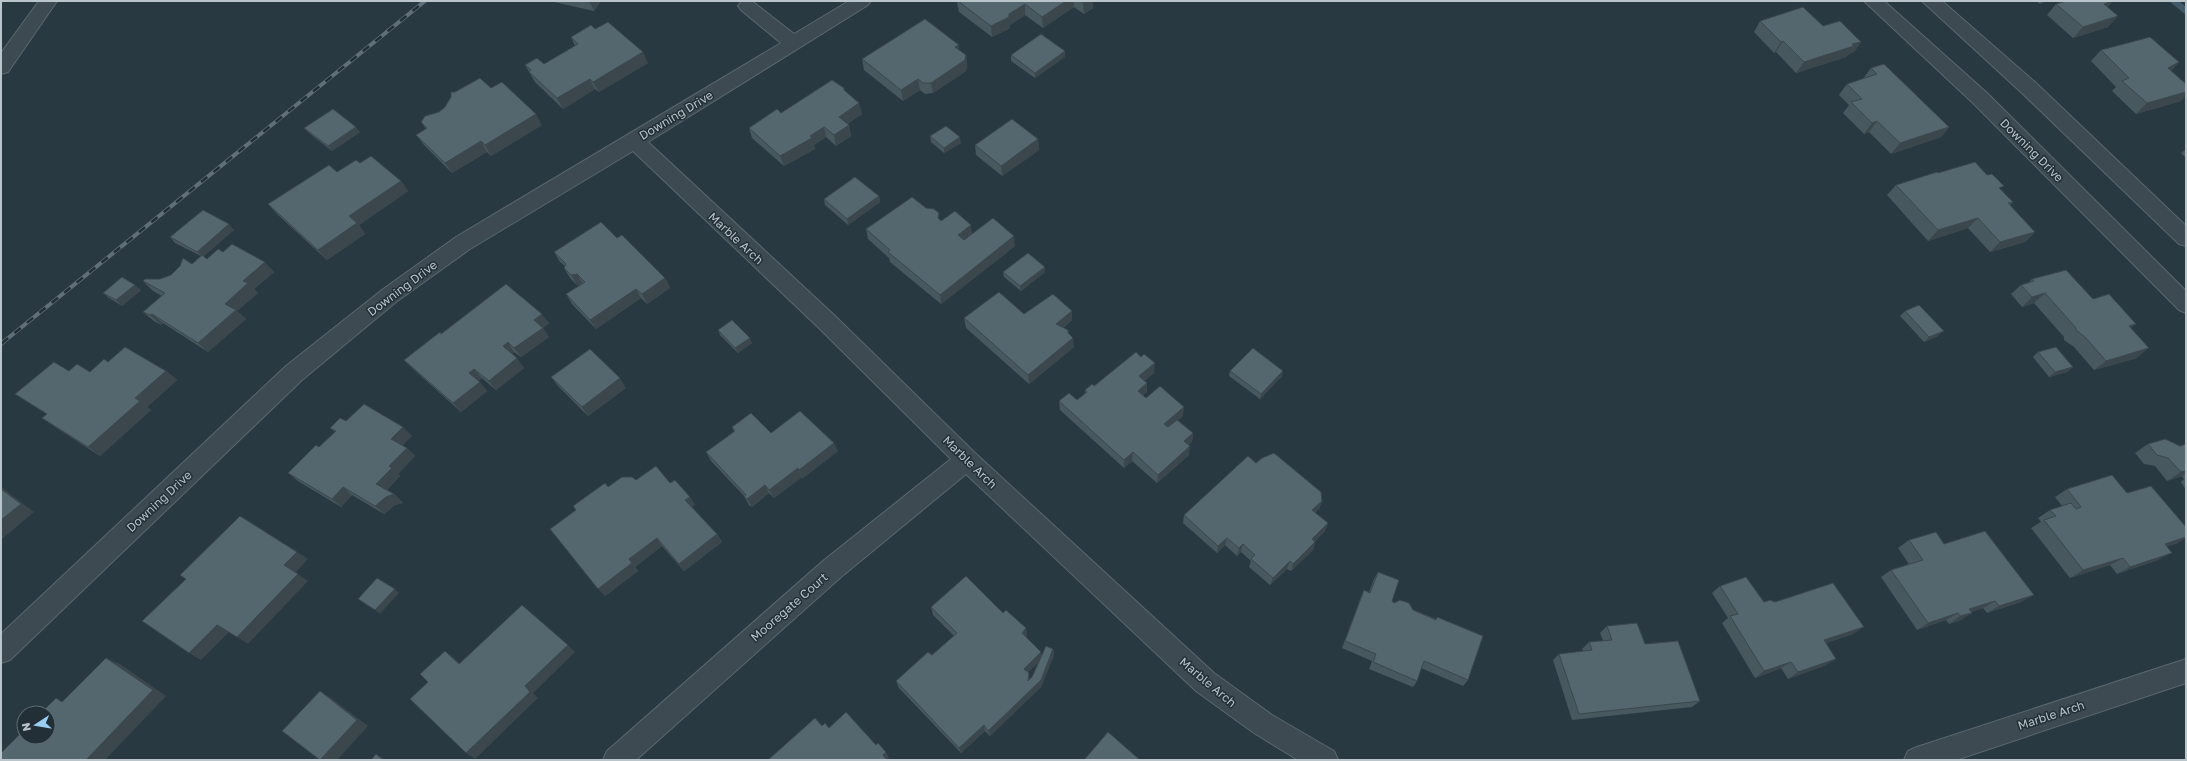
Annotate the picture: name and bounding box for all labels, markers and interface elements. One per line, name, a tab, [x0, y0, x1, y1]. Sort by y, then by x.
street label: Downing Drive	[636, 87, 716, 143]
street label: Downing Drive	[1997, 115, 2067, 185]
street label: Marble Arch	[706, 209, 766, 267]
street label: Downing Drive	[364, 257, 440, 319]
street label: Marble Arch	[940, 433, 1000, 491]
street label: Downing Drive	[123, 467, 195, 535]
street label: Mooregate Court	[747, 569, 831, 645]
street label: Marble Arch	[1177, 654, 1239, 710]
street label: Marble Arch	[2016, 697, 2086, 733]
north arrow	[16, 705, 56, 745]
text: N	[19, 722, 33, 733]

